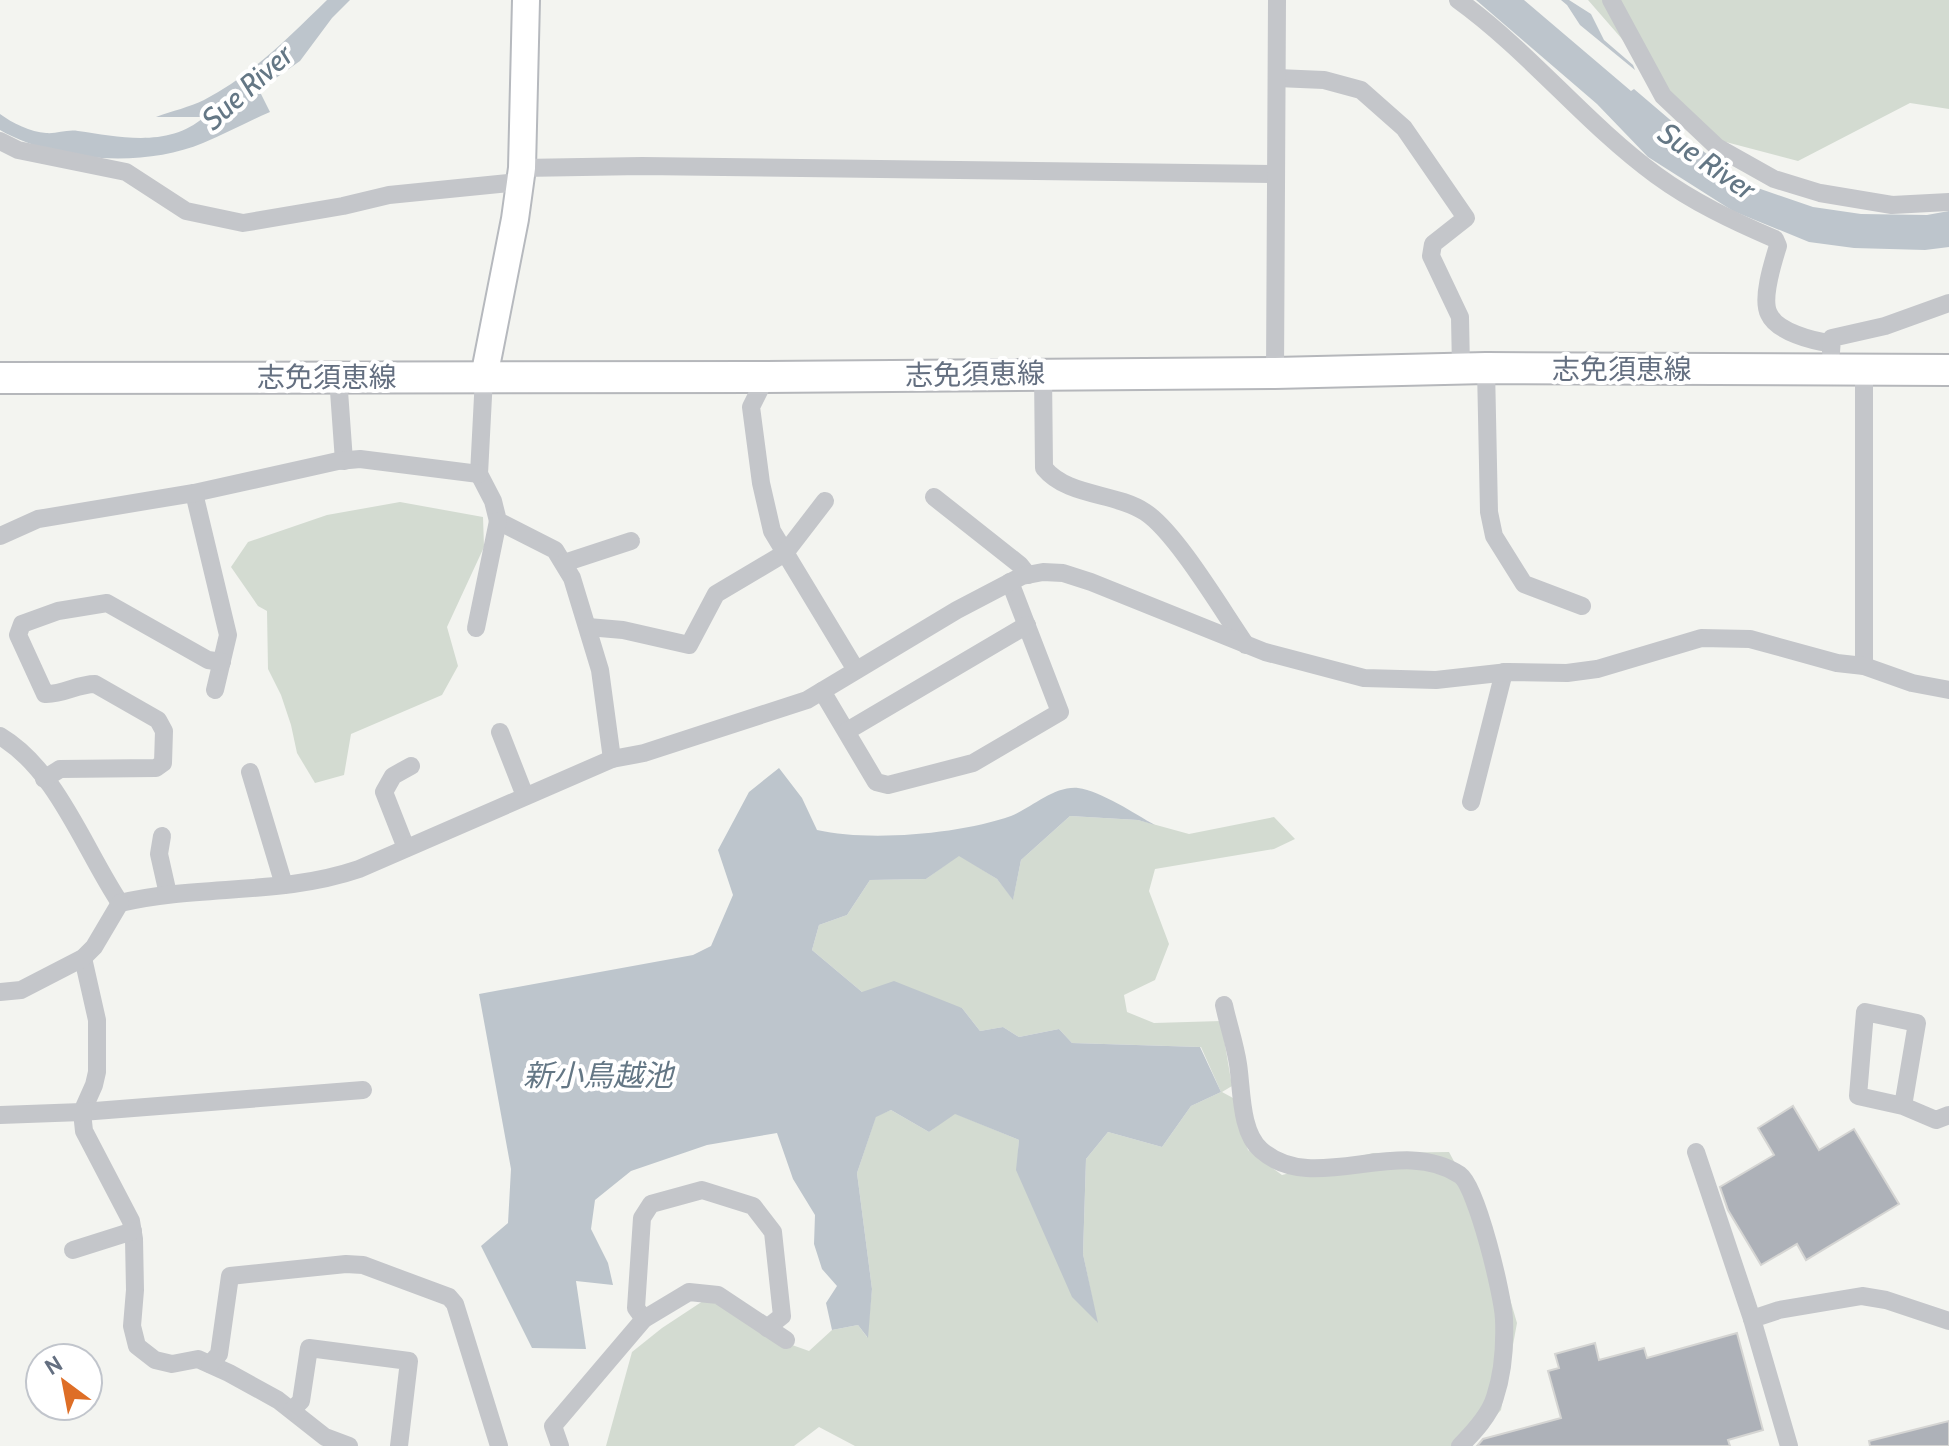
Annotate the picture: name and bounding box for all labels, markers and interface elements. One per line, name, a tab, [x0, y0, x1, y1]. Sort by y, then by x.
water label: Sue River	[194, 35, 302, 137]
water label: Sue River	[1651, 114, 1764, 209]
street label: 志免須恵線	[1552, 352, 1692, 386]
street label: 志免須恵線	[905, 356, 1045, 392]
street label: 志免須恵線	[257, 360, 397, 394]
water label: 新小鳥越池	[523, 1057, 676, 1094]
north arrow	[24, 1342, 104, 1422]
text: N	[40, 1350, 67, 1381]

